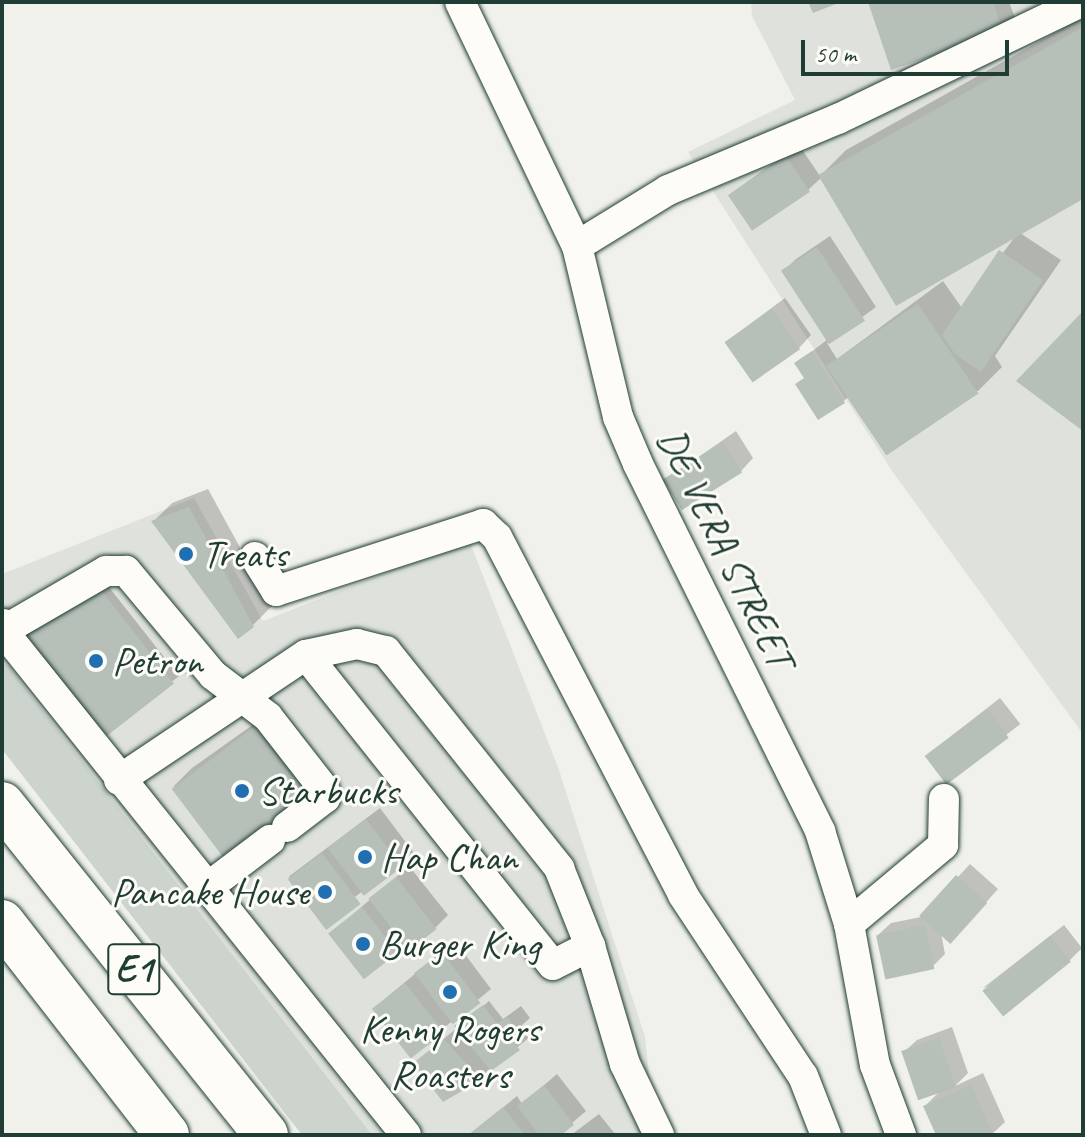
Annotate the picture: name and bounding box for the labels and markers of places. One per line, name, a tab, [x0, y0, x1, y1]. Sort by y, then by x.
place label: Treats	[202, 530, 287, 578]
marker: Treats	[177, 545, 195, 563]
place label: Petron	[112, 637, 203, 685]
marker: Petron	[87, 652, 105, 670]
place label: Starbucks	[258, 767, 398, 815]
marker: Starbucks	[233, 782, 251, 800]
place label: Hap Chan	[381, 833, 519, 881]
marker: Hap Chan	[356, 848, 374, 866]
place label: Pancake House	[111, 868, 309, 916]
marker: Pancake House	[316, 883, 334, 901]
place label: Burger King	[379, 920, 540, 968]
marker: Burger King	[354, 935, 372, 953]
marker: Kenny Rogers Roasters	[441, 983, 459, 1001]
place label: Kenny Rogers Roasters	[359, 1005, 541, 1099]

